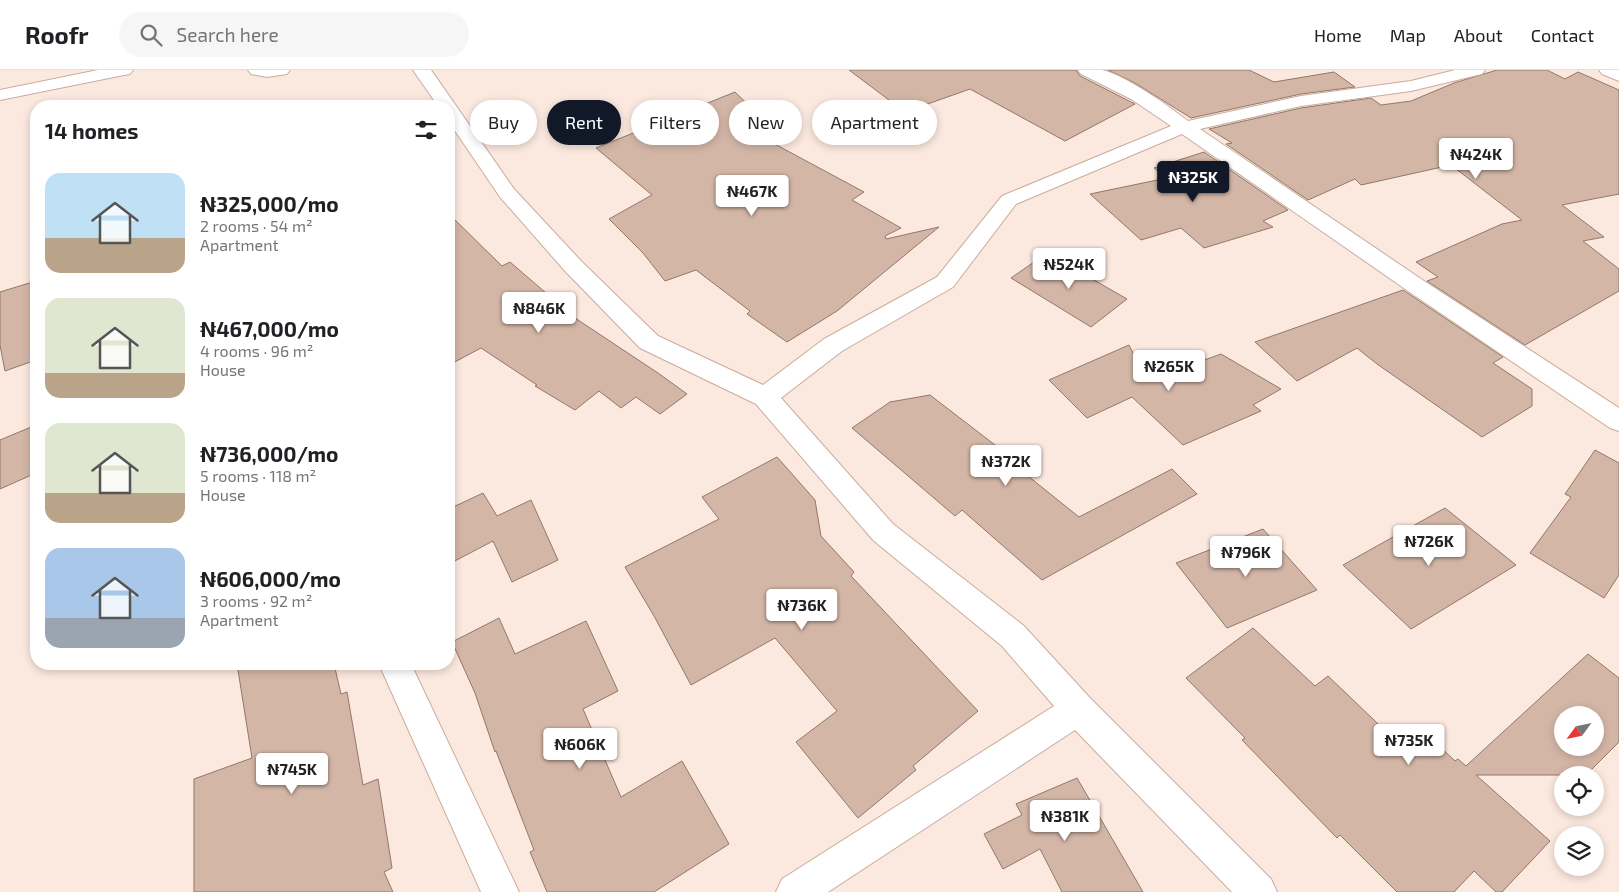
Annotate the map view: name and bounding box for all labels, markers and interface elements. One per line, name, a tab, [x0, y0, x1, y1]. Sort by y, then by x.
search box	[119, 12, 469, 57]
text: Roofr	[25, 20, 89, 49]
icon: search	[137, 21, 165, 49]
text: Search here	[177, 23, 279, 46]
text: Home	[1314, 24, 1362, 46]
text: Map	[1390, 24, 1426, 46]
text: About	[1454, 24, 1503, 46]
text: Contact	[1531, 24, 1594, 46]
chip: Buy	[470, 100, 537, 145]
chip: Rent	[547, 100, 621, 145]
chip: Filters	[631, 100, 719, 145]
chip: New	[729, 100, 802, 145]
chip: Apartment	[812, 100, 937, 145]
icon: filters	[412, 116, 440, 144]
text: 14 homes	[45, 118, 139, 143]
pin: ₦424K	[1441, 138, 1511, 180]
text: ₦424K	[1450, 144, 1502, 163]
pin: ₦325K	[1158, 160, 1228, 203]
text: ₦325K	[1168, 167, 1218, 186]
pin: ₦467K	[717, 174, 787, 217]
text: ₦467K	[727, 181, 777, 200]
text: ₦325,000/mo	[200, 191, 339, 216]
icon: home	[85, 193, 145, 253]
text: 2 rooms · 54 m²	[200, 216, 313, 235]
text: Apartment	[200, 235, 279, 254]
pin: ₦524K	[1034, 248, 1104, 290]
text: ₦524K	[1044, 254, 1094, 273]
pin: ₦846K	[504, 292, 574, 334]
text: ₦846K	[513, 298, 565, 317]
text: ₦467,000/mo	[200, 316, 339, 341]
icon: home	[85, 318, 145, 378]
text: 4 rooms · 96 m²	[200, 341, 313, 360]
pin: ₦265K	[1134, 350, 1204, 392]
text: ₦265K	[1144, 356, 1194, 375]
text: House	[200, 360, 246, 379]
text: ₦736,000/mo	[200, 441, 338, 466]
icon: home	[85, 443, 145, 503]
pin: ₦372K	[971, 444, 1041, 487]
text: ₦372K	[981, 451, 1031, 470]
text: 5 rooms · 118 m²	[200, 466, 316, 485]
text: House	[200, 485, 246, 504]
pin: ₦726K	[1394, 524, 1464, 567]
text: ₦726K	[1404, 531, 1454, 550]
pin: ₦796K	[1211, 536, 1281, 578]
text: ₦796K	[1221, 542, 1271, 561]
text: ₦606,000/mo	[200, 566, 341, 591]
icon: home	[85, 568, 145, 628]
pin: ₦736K	[767, 588, 837, 631]
text: 3 rooms · 92 m²	[200, 591, 312, 610]
text: ₦736K	[777, 595, 827, 614]
text: Apartment	[200, 610, 279, 629]
north arrow	[1554, 706, 1604, 756]
map controls	[1554, 706, 1604, 876]
pin: ₦735K	[1374, 724, 1444, 766]
pin: ₦606K	[545, 728, 615, 770]
text: ₦735K	[1385, 730, 1433, 749]
text: ₦606K	[554, 734, 606, 753]
pin: ₦745K	[257, 752, 327, 795]
text: ₦745K	[267, 759, 317, 778]
button: locate	[1554, 766, 1604, 816]
pin: ₦381K	[1030, 800, 1100, 842]
text: ₦381K	[1041, 806, 1089, 825]
button: layers	[1554, 826, 1604, 876]

